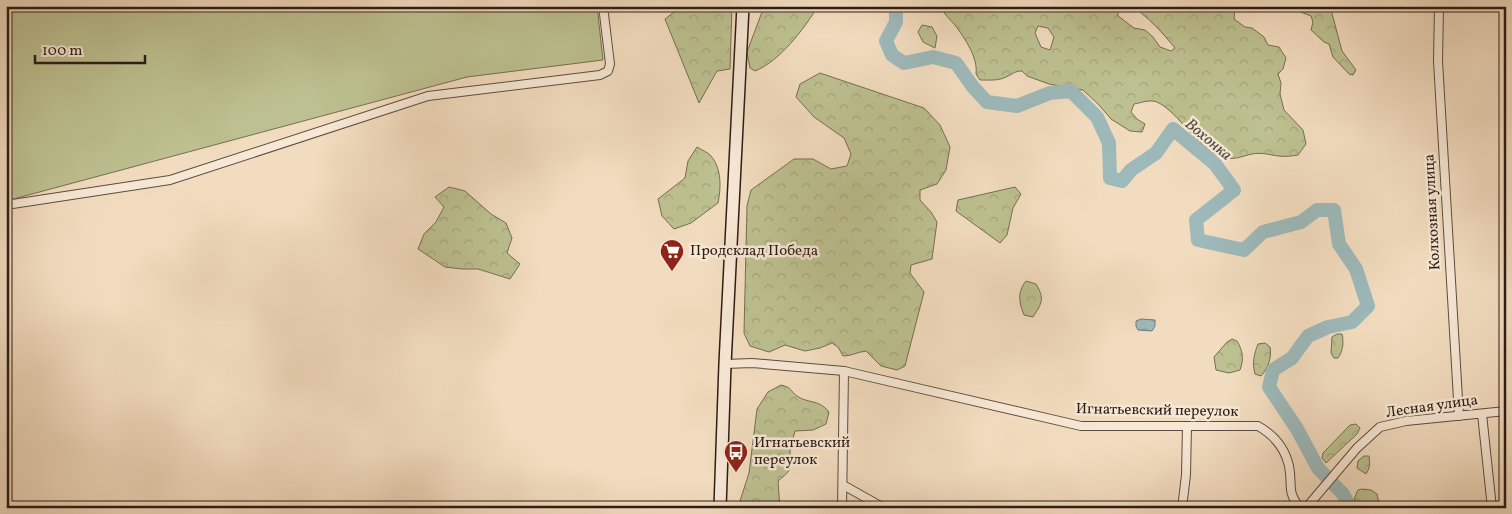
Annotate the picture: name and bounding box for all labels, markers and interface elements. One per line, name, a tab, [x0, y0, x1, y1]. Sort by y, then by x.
scale bar	[35, 32, 145, 64]
text: 100 m	[42, 41, 82, 62]
water label: Вохонка	[1180, 114, 1236, 166]
street label: Колхозная улица	[1419, 153, 1447, 271]
supermarket icon: Продсклад Победа	[659, 238, 685, 272]
place label: Продсклад Победа	[690, 241, 818, 262]
street label: Лесная улица	[1385, 390, 1479, 424]
street label: Игнатьевский переулок	[1076, 399, 1238, 423]
place label: Игнатьевский переулок	[754, 433, 850, 471]
bus stop icon: Игнатьевский переулок	[723, 439, 749, 473]

